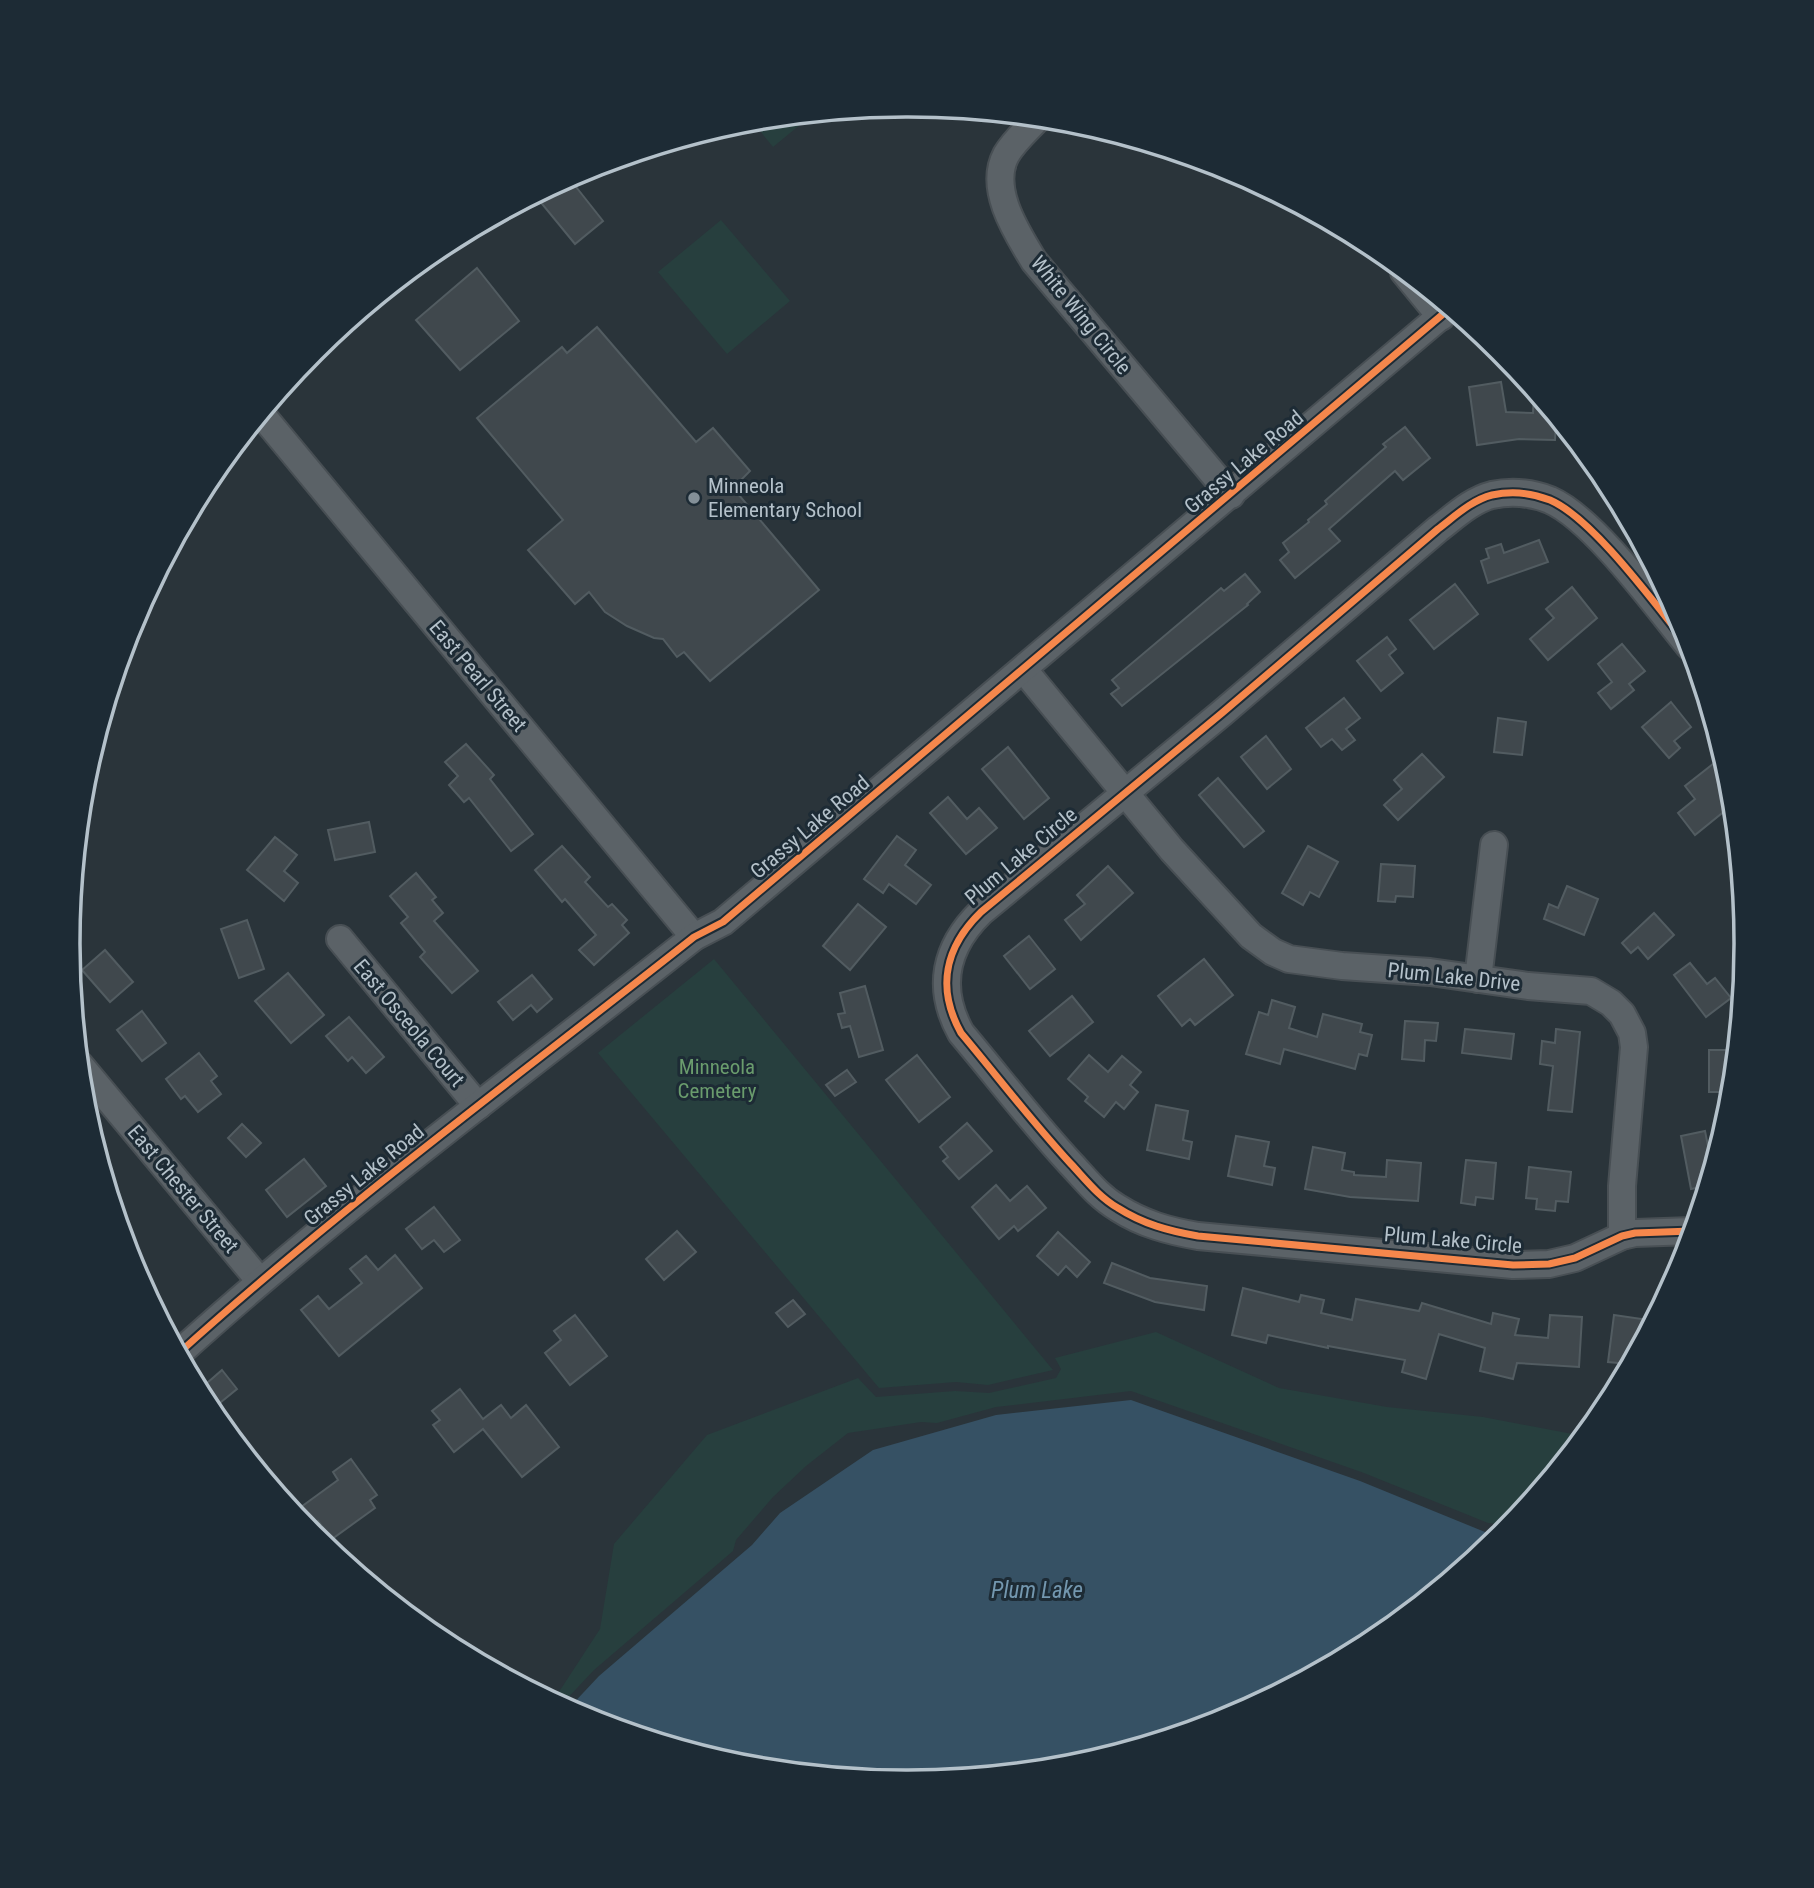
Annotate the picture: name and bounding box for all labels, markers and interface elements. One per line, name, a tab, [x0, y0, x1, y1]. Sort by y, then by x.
street label: White Wing Circle	[1026, 251, 1136, 379]
street label: Grassy Lake Road	[1180, 405, 1308, 519]
place label: Minneola Elementary School	[708, 474, 862, 522]
marker: Minneola Elementary School	[686, 490, 702, 506]
street label: East Pearl Street	[425, 616, 531, 736]
street label: Grassy Lake Road	[746, 770, 874, 884]
street label: Plum Lake Circle	[960, 802, 1082, 910]
street label: East Osceola Court	[349, 954, 469, 1092]
street label: Plum Lake Drive	[1387, 958, 1522, 996]
park label: Minneola Cemetery	[678, 1055, 757, 1103]
street label: Grassy Lake Road	[299, 1119, 429, 1231]
street label: East Chester Street	[123, 1120, 243, 1258]
street label: Plum Lake Circle	[1383, 1222, 1523, 1258]
water label: Plum Lake	[991, 1577, 1083, 1604]

